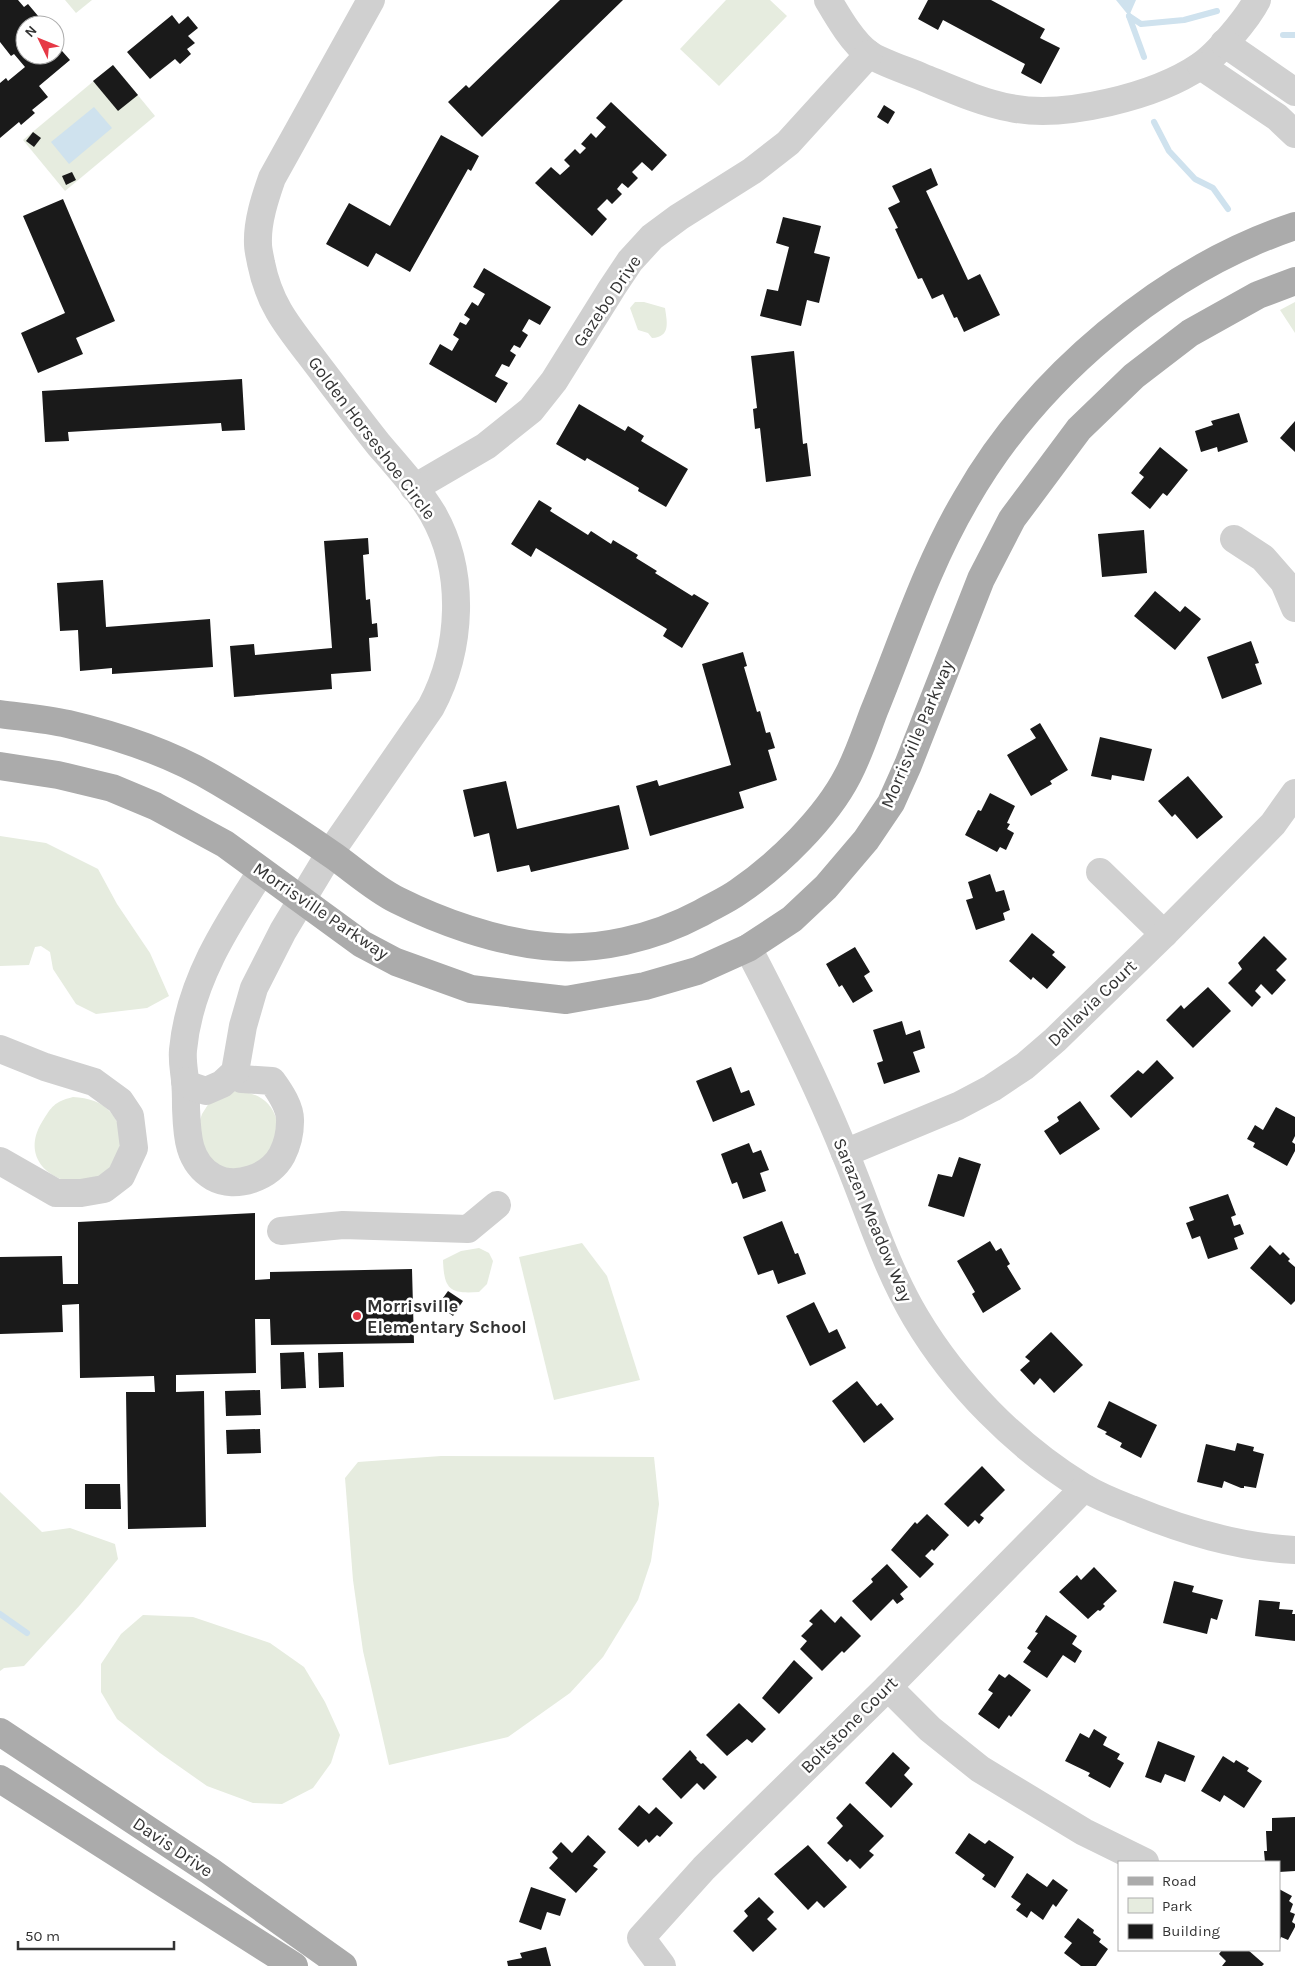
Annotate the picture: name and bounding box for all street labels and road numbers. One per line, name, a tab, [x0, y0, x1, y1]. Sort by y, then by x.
street label: Gazebo Drive	[568, 251, 646, 351]
street label: Golden Horseshoe Circle	[303, 352, 441, 524]
street label: Morrisville Parkway	[876, 656, 958, 811]
street label: Morrisville Parkway	[249, 857, 393, 965]
street label: Dallavia Court	[1043, 955, 1141, 1051]
street label: Sarazen Meadow Way	[828, 1135, 918, 1306]
street label: Boltstone Court	[796, 1672, 902, 1778]
street label: Davis Drive	[129, 1812, 217, 1882]

